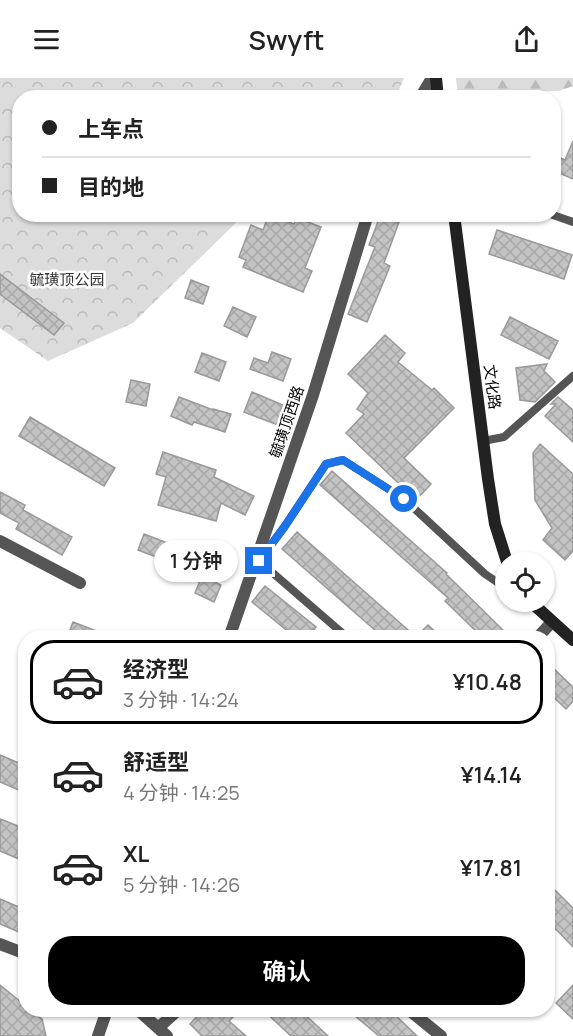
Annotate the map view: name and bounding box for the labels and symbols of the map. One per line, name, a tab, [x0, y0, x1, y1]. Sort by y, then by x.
park label: 毓璜顶公园	[29, 269, 105, 290]
street label: 文化路	[479, 363, 506, 411]
street label: 毓璜顶西路	[264, 383, 309, 461]
route start	[390, 485, 417, 512]
callout: 1 分钟	[154, 540, 238, 582]
route end	[245, 547, 272, 574]

